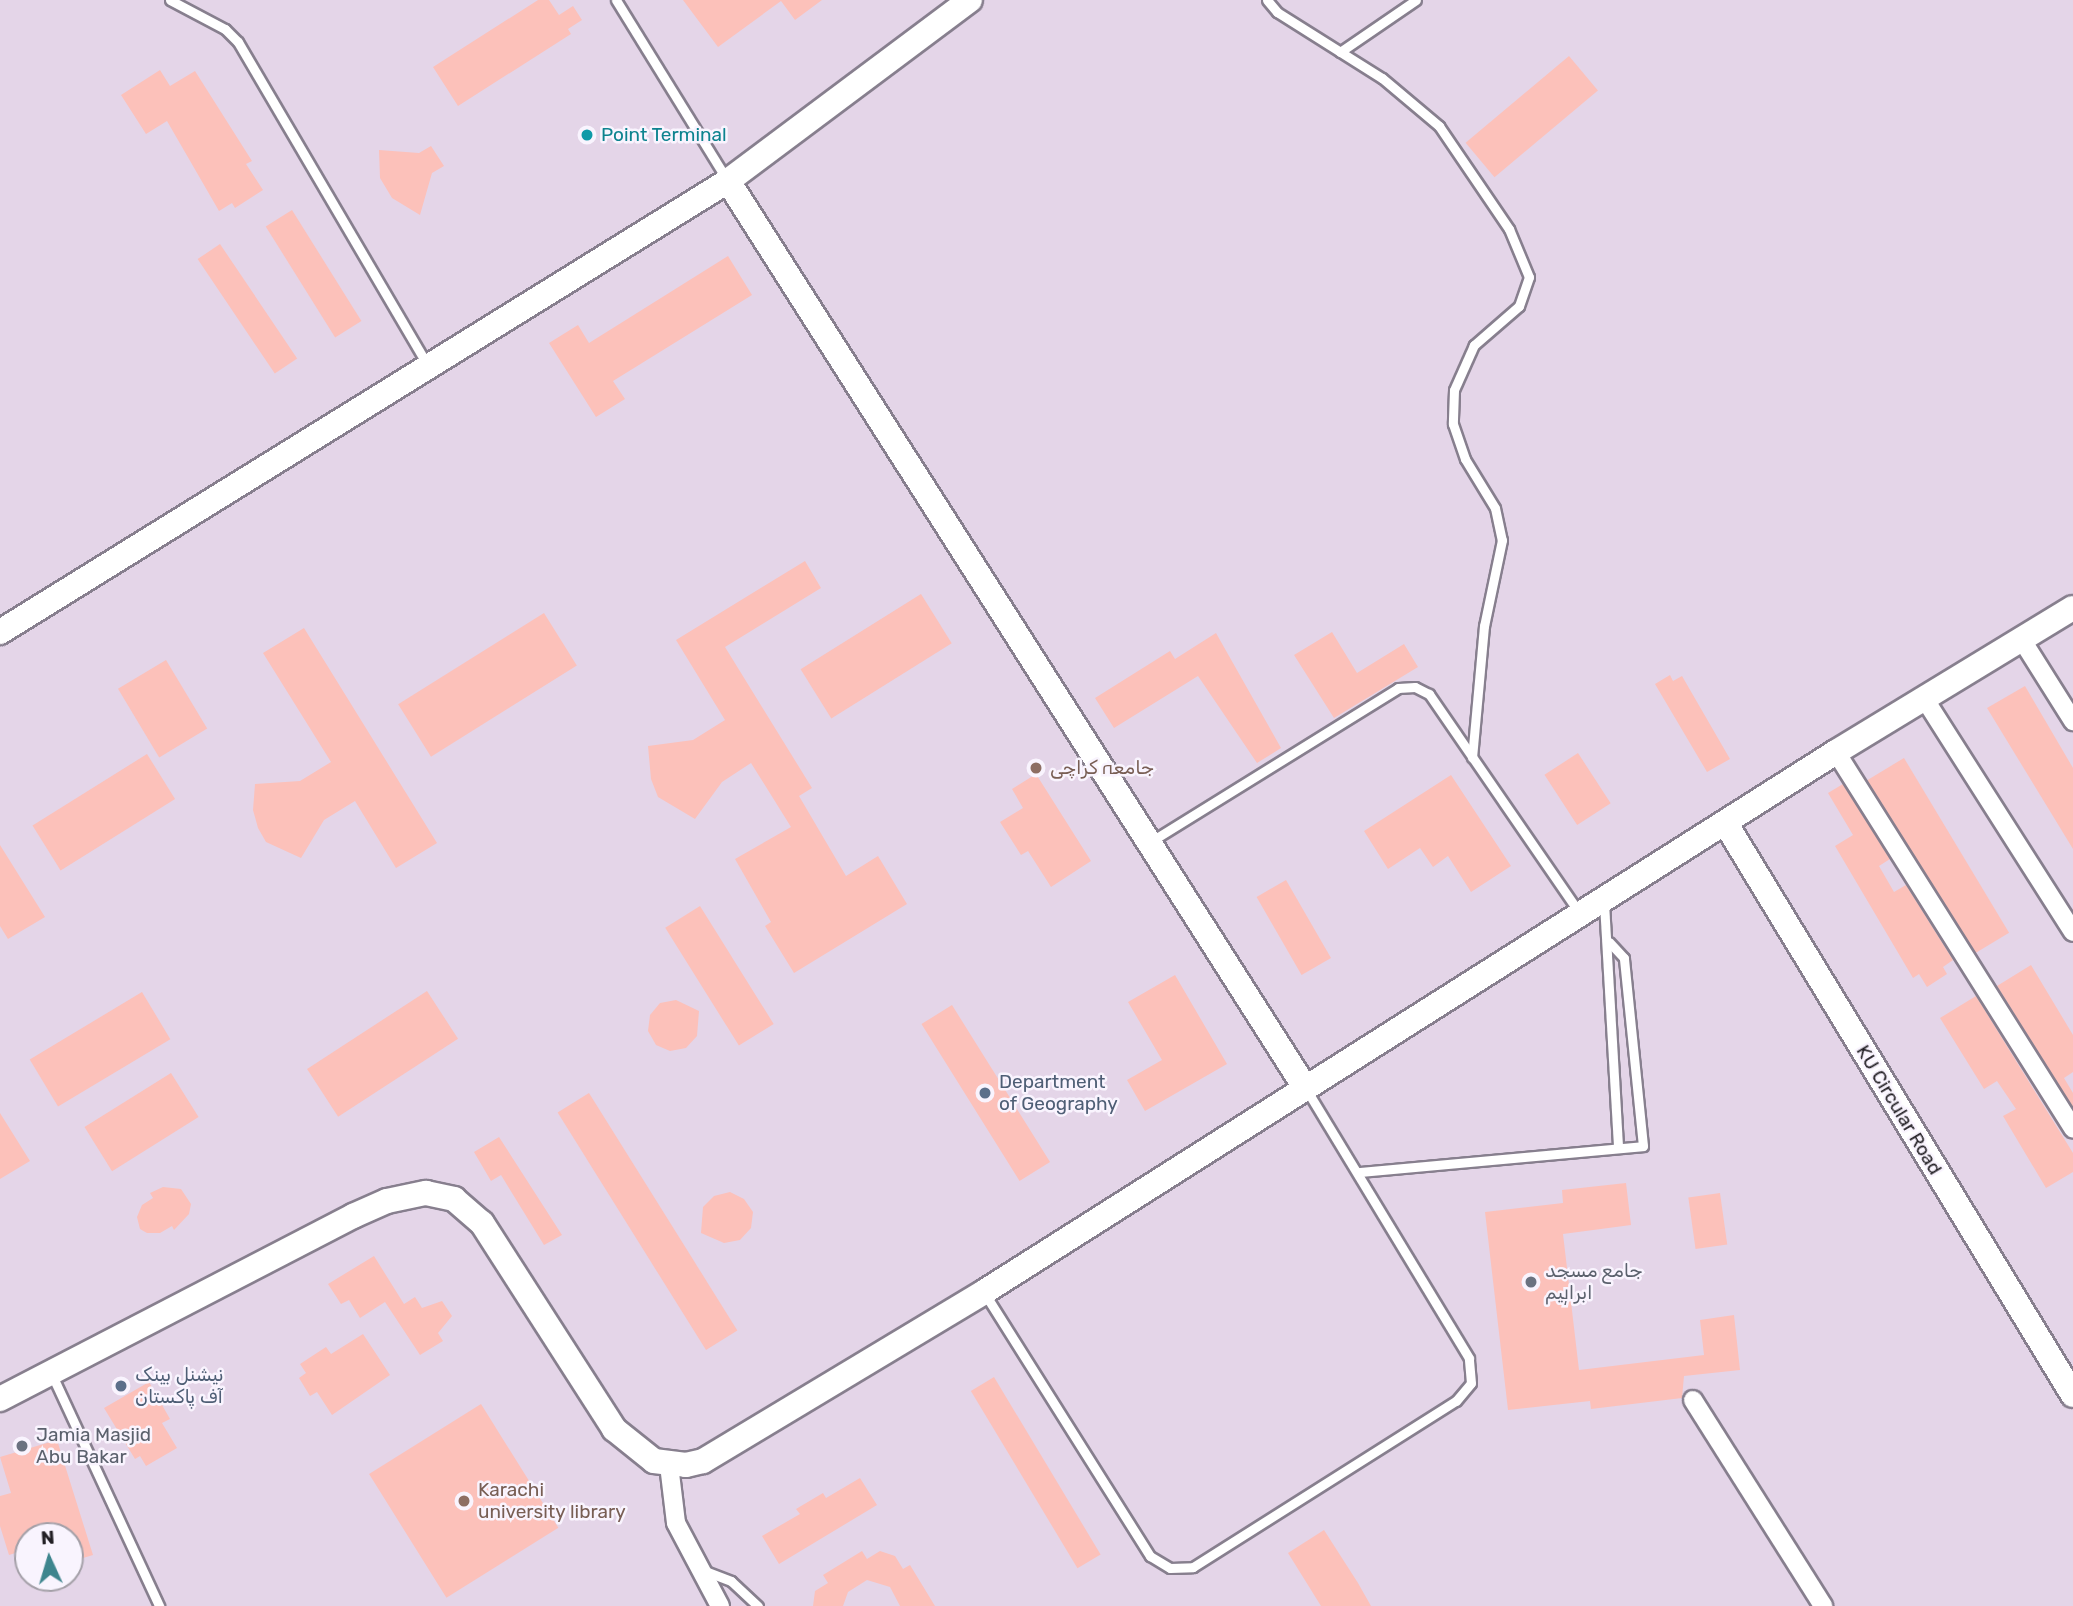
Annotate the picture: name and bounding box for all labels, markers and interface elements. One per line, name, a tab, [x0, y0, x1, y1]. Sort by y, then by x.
place label: Point Terminal	[601, 124, 727, 146]
marker: Point Terminal	[579, 127, 595, 143]
place label: جامعہ کراچی	[1050, 757, 1154, 779]
marker: جامعہ کراچی	[1028, 760, 1044, 776]
street label: KU Circular Road	[1851, 1041, 1947, 1179]
place label: Department of Geography	[999, 1071, 1118, 1115]
marker: Department of Geography	[977, 1085, 993, 1101]
place label: جامع مسجد ابراہیم	[1545, 1260, 1643, 1304]
marker: جامع مسجد ابراہیم	[1523, 1274, 1539, 1290]
place label: نیشنل بینک آف پاکستان	[135, 1364, 224, 1408]
marker: نیشنل بینک آف پاکستان	[113, 1378, 129, 1394]
place label: Jamia Masjid Abu Bakar	[36, 1424, 151, 1468]
marker: Jamia Masjid Abu Bakar	[14, 1438, 30, 1454]
place label: Karachi university library	[478, 1479, 626, 1523]
marker: Karachi university library	[456, 1493, 472, 1509]
north arrow	[14, 1522, 84, 1592]
text: N	[40, 1526, 55, 1549]

